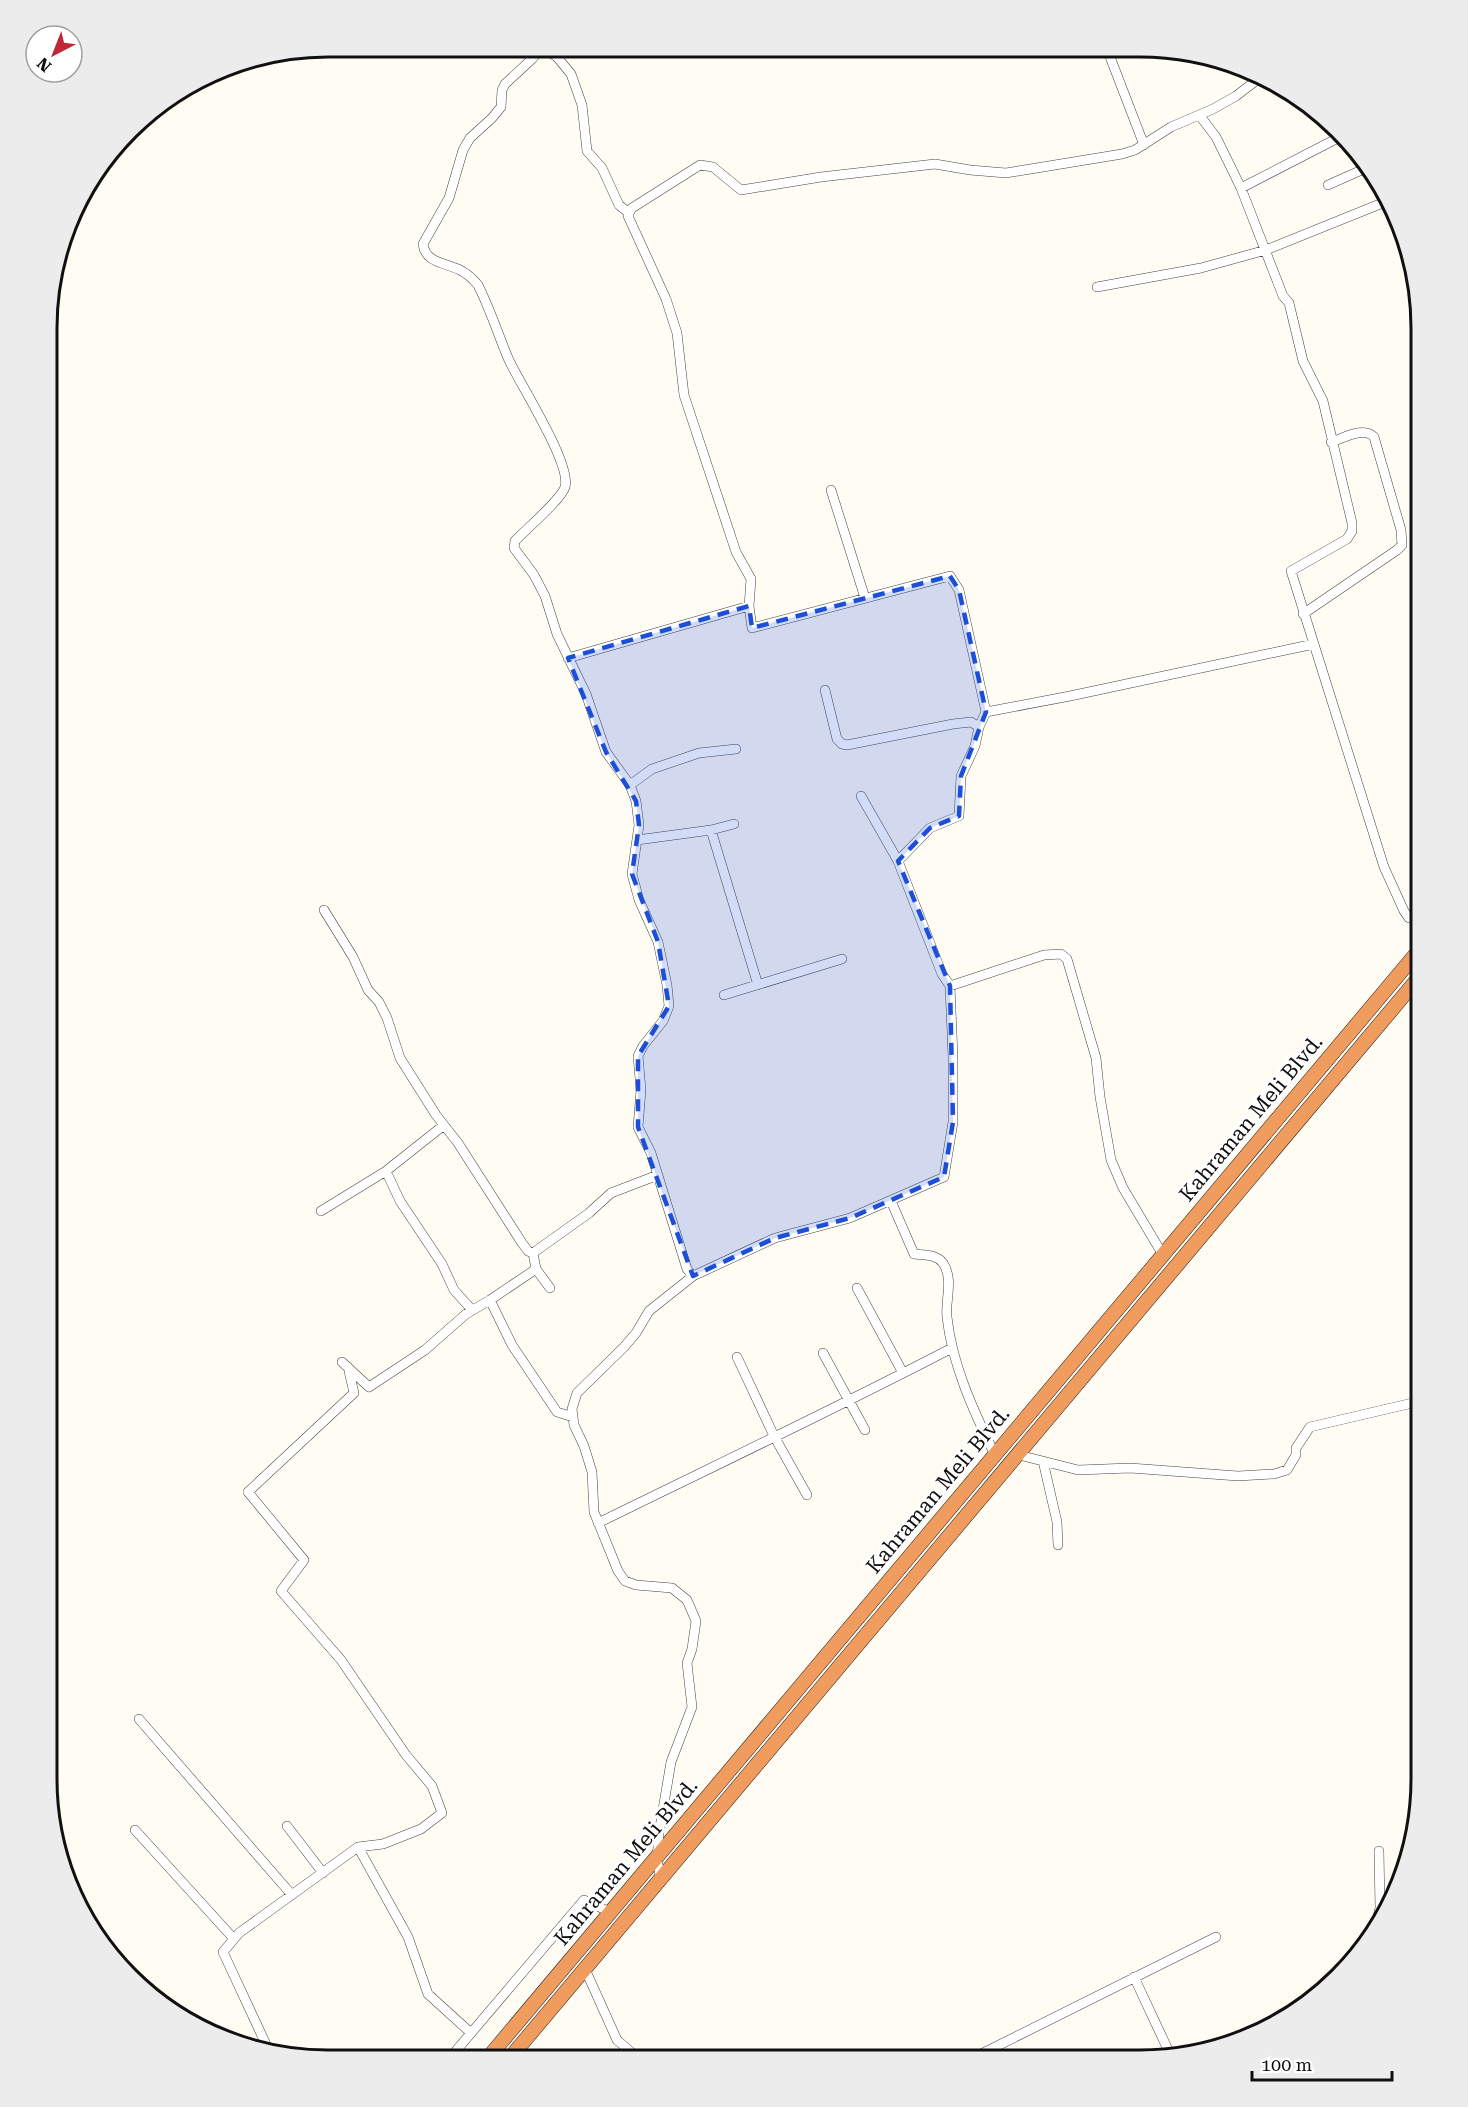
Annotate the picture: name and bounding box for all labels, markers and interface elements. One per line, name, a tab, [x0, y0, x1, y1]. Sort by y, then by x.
north arrow	[24, 24, 84, 84]
text: N	[33, 54, 55, 76]
street label: Kahraman Meli Blvd.	[1174, 1030, 1328, 1206]
street label: Kahraman Meli Blvd.	[861, 1402, 1015, 1578]
street label: Kahraman Meli Blvd.	[549, 1774, 703, 1950]
scale bar	[1252, 2044, 1392, 2082]
text: 100 m	[1261, 2054, 1312, 2075]

